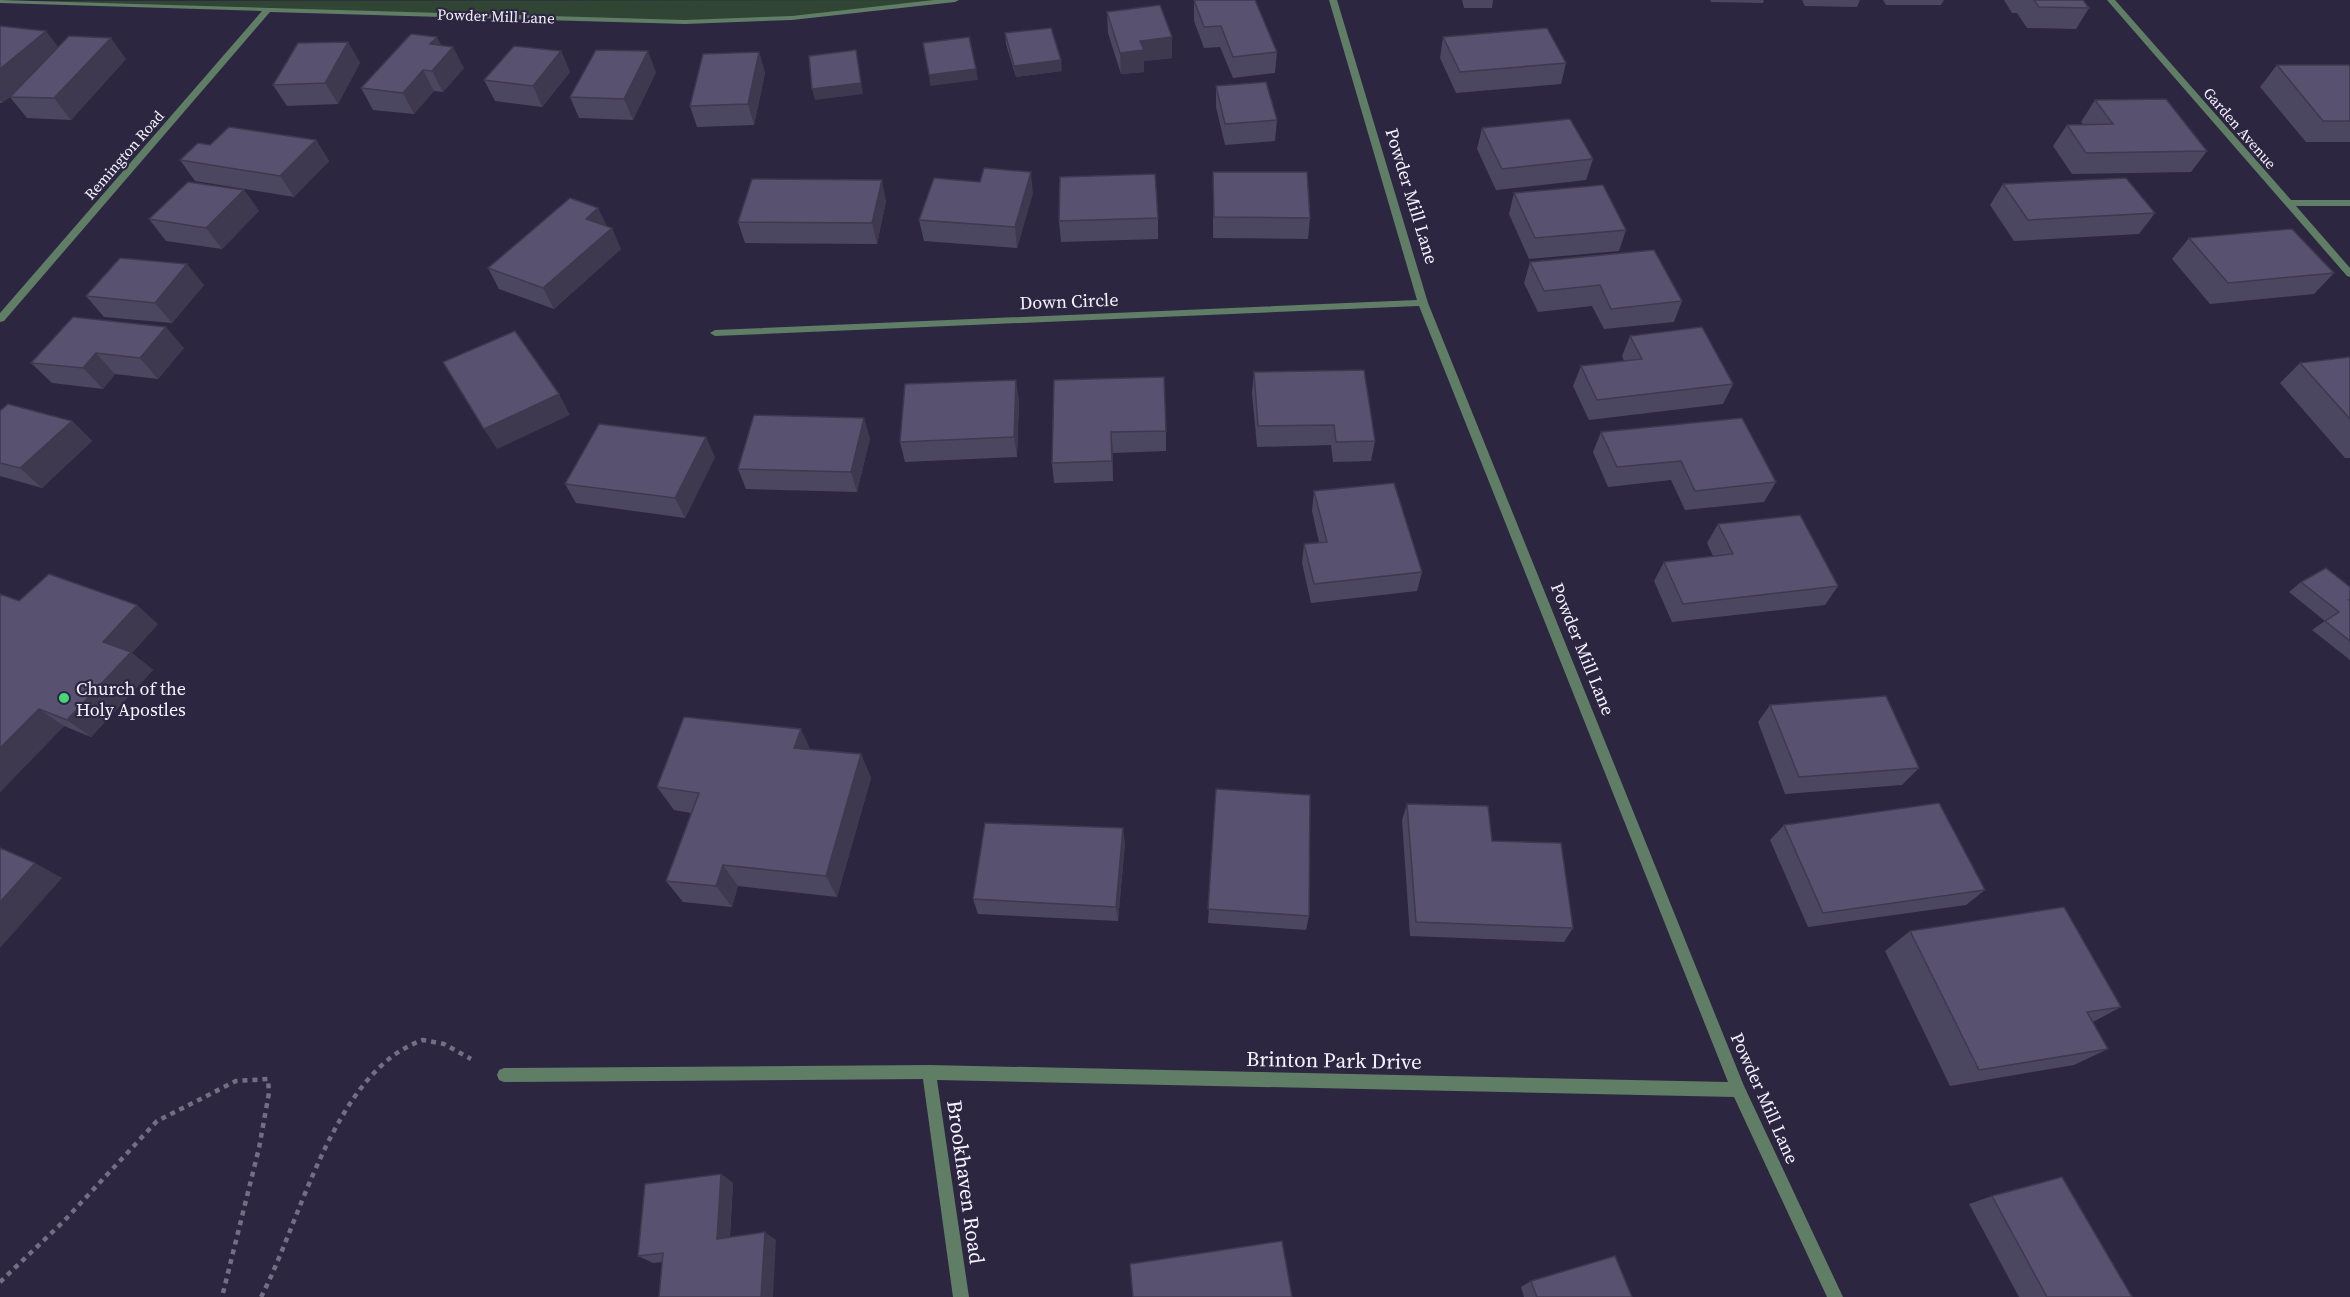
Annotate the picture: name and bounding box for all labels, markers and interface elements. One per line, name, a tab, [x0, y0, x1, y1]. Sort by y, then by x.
street label: Powder Mill Lane	[437, 3, 555, 29]
street label: Garden Avenue	[2199, 83, 2282, 174]
street label: Remington Road	[79, 106, 169, 204]
street label: Powder Mill Lane	[1379, 125, 1445, 267]
street label: Down Circle	[1019, 287, 1119, 315]
street label: Powder Mill Lane	[1545, 579, 1621, 719]
place label: Church of the Holy Apostles	[76, 676, 186, 722]
marker: Church of the Holy Apostles	[57, 691, 71, 705]
street label: Powder Mill Lane	[1725, 1028, 1805, 1168]
street label: Brinton Park Drive	[1246, 1044, 1422, 1076]
street label: Brookhaven Road	[940, 1098, 992, 1266]

